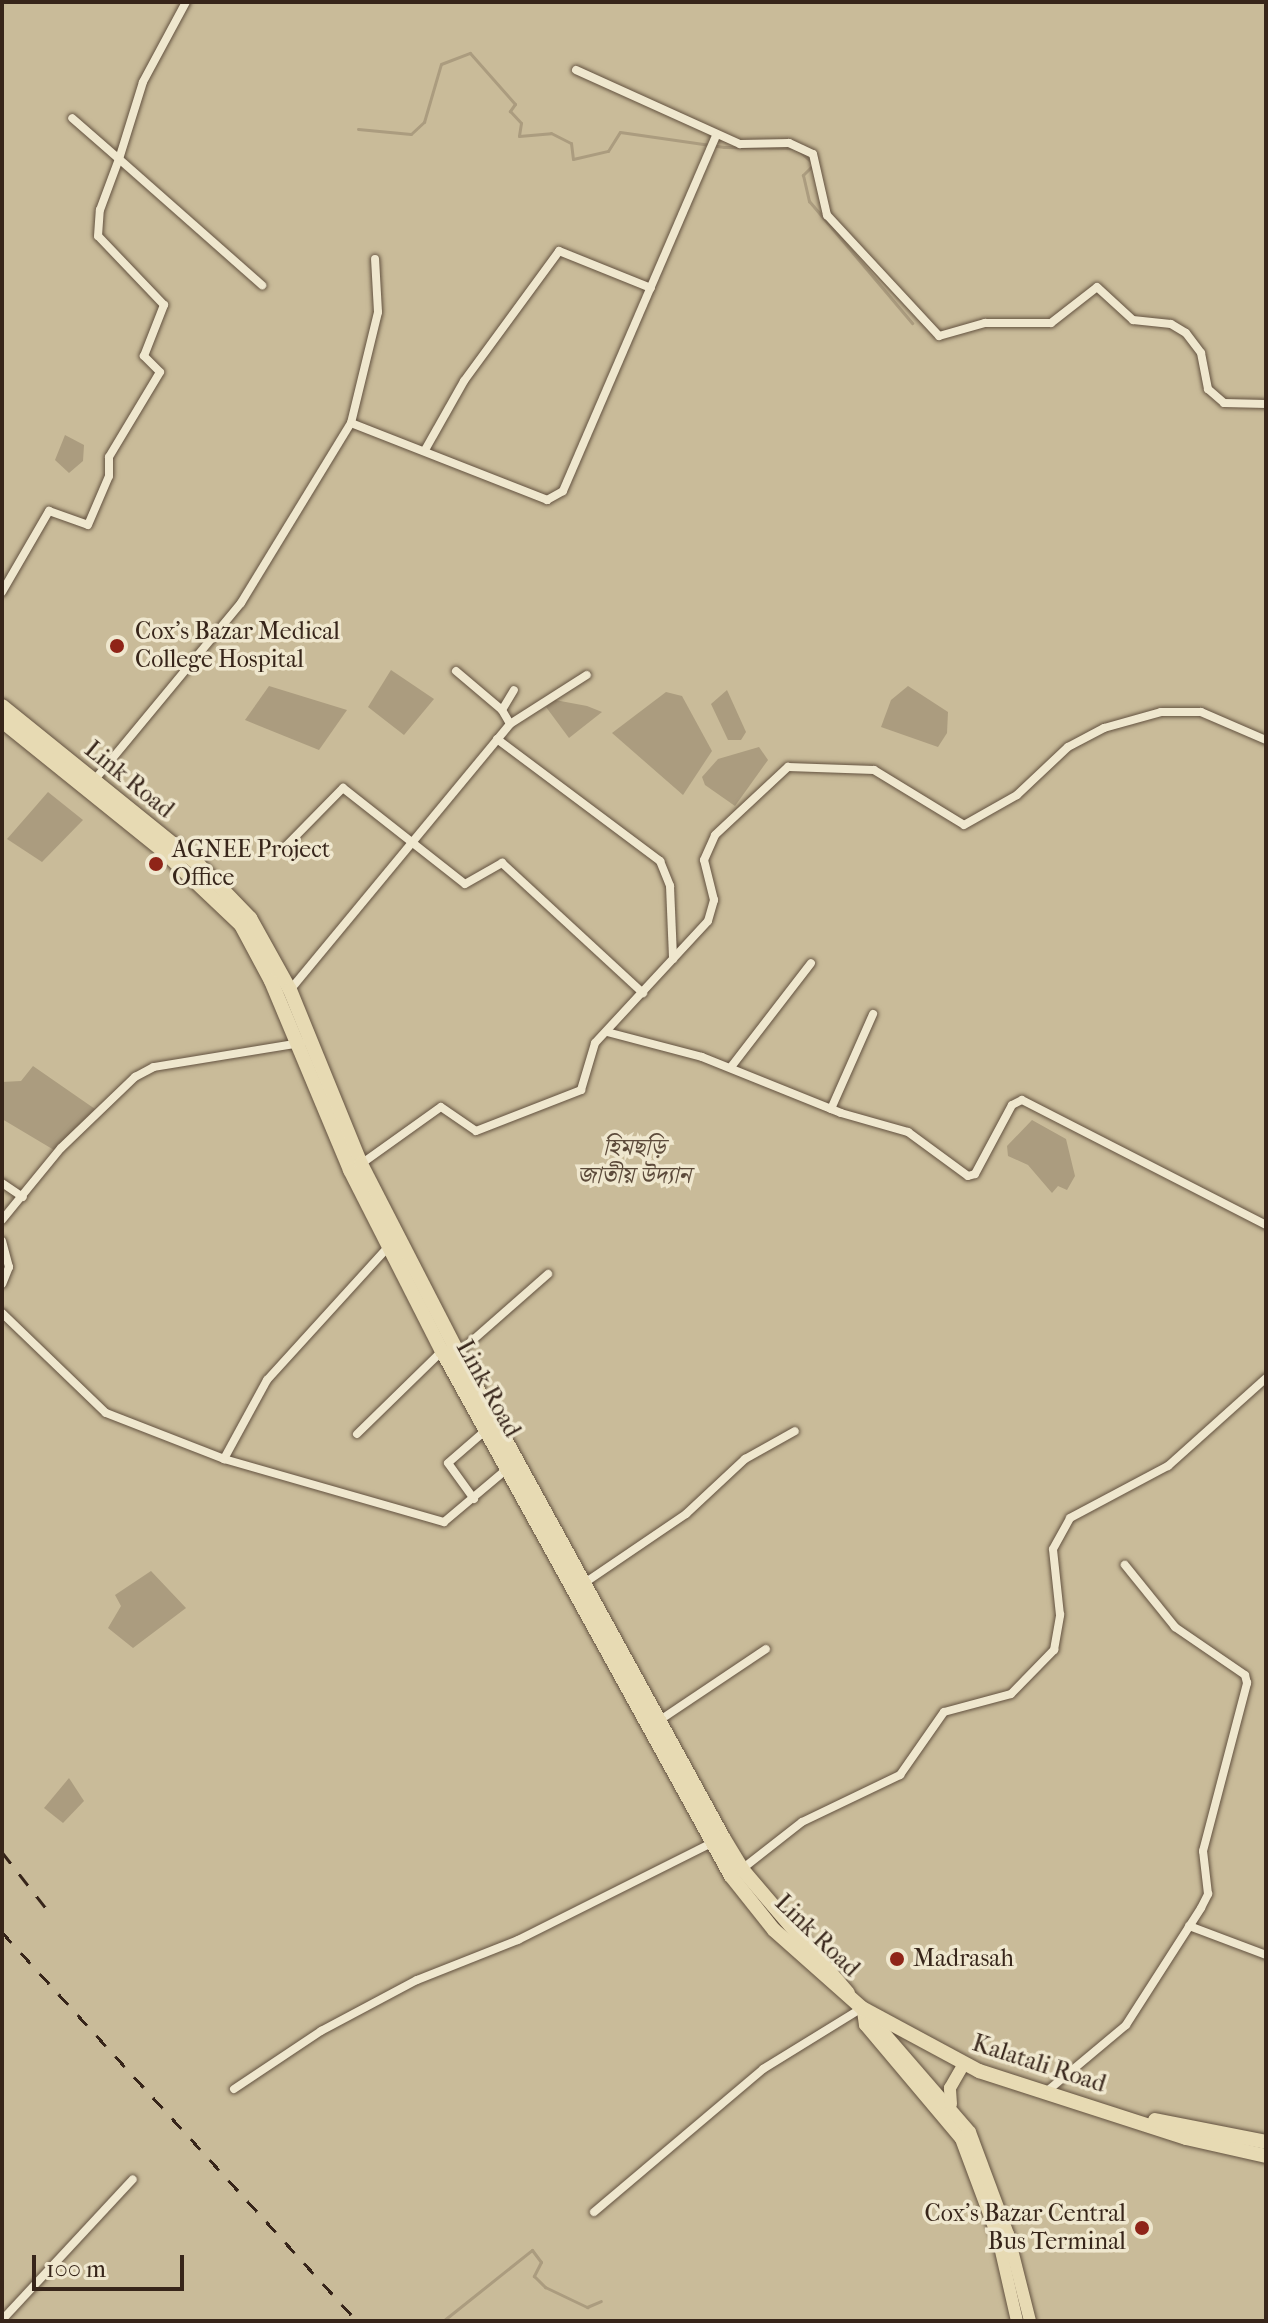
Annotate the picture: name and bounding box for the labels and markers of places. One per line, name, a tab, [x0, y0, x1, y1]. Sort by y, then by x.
place label: Cox's Bazar Medical College Hospital	[135, 618, 340, 674]
marker: Cox's Bazar Medical College Hospital	[106, 635, 128, 657]
place label: AGNEE Project Office	[172, 836, 330, 892]
marker: AGNEE Project Office	[147, 855, 165, 873]
place label: Madrasah	[913, 1945, 1014, 1973]
marker: Madrasah	[888, 1950, 906, 1968]
place label: Cox's Bazar Central Bus Terminal	[925, 2200, 1126, 2256]
marker: Cox's Bazar Central Bus Terminal	[1133, 2219, 1151, 2237]

